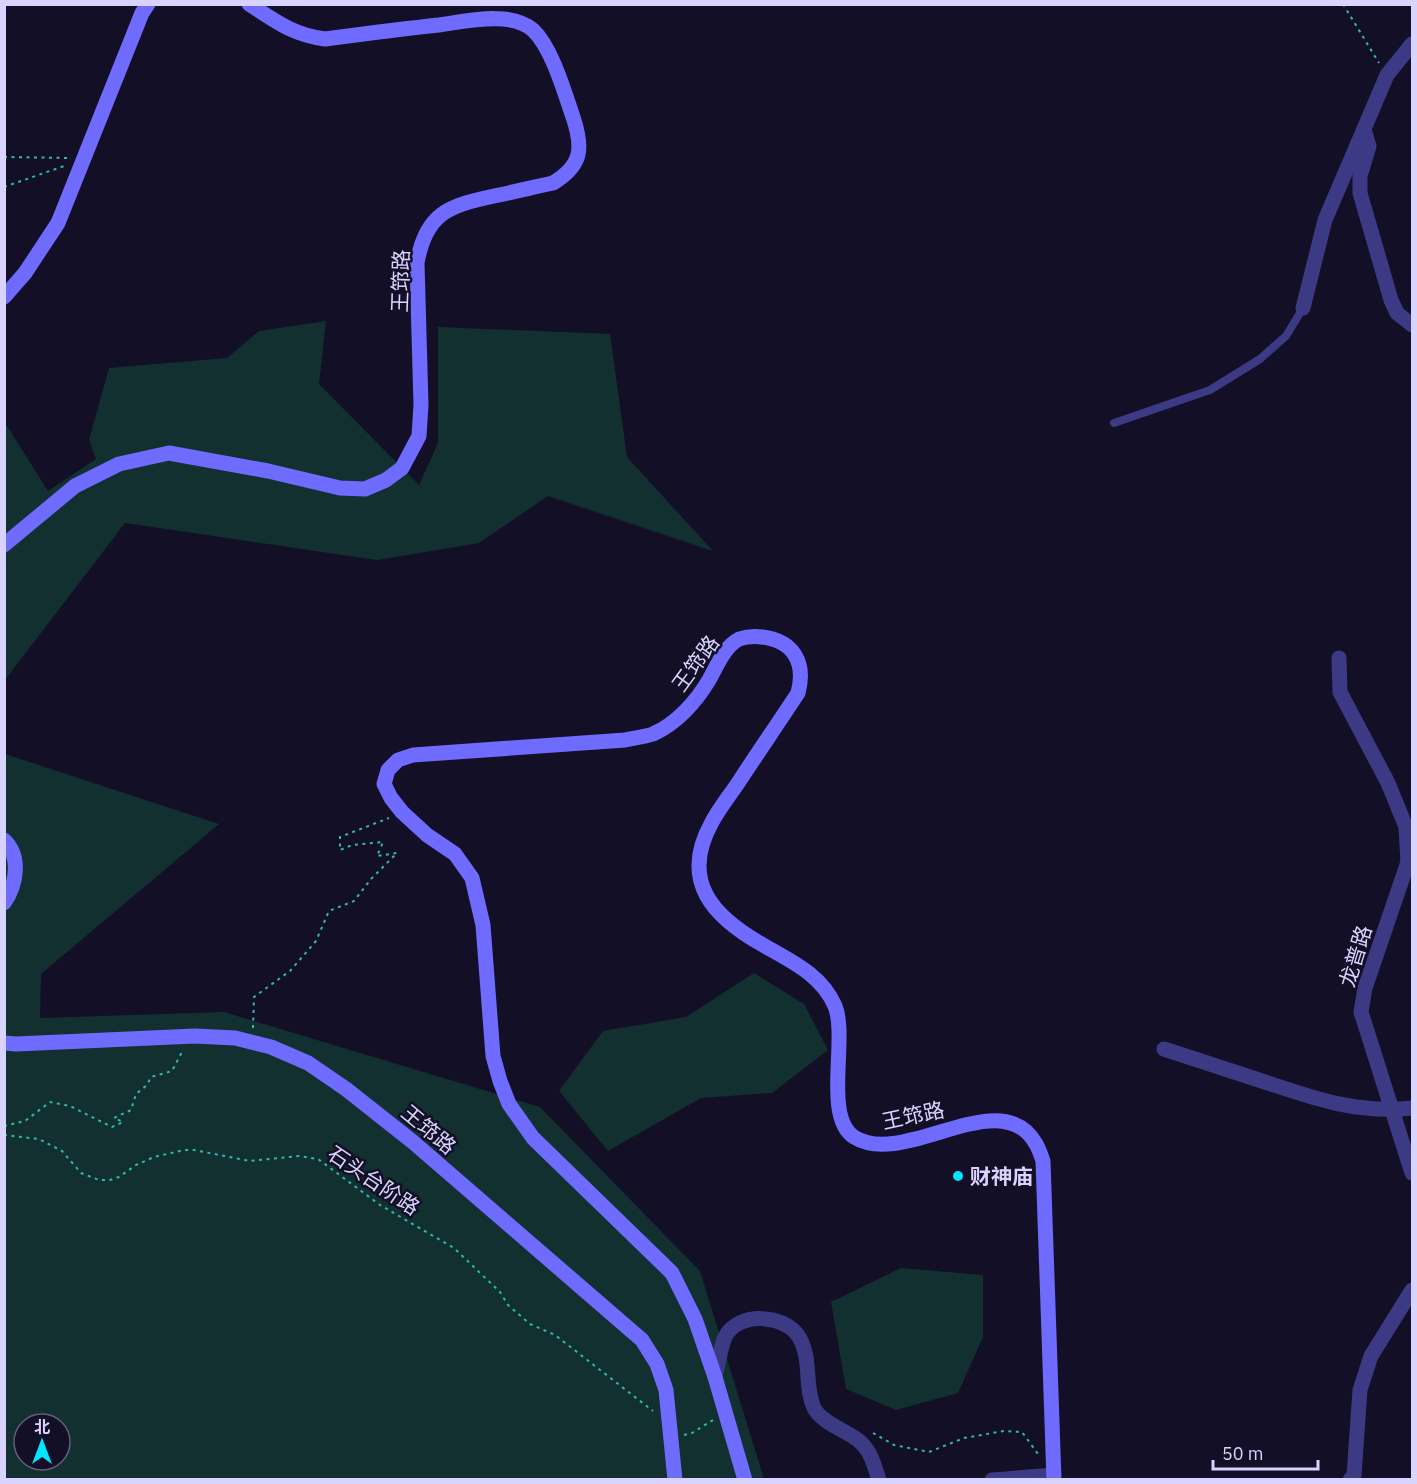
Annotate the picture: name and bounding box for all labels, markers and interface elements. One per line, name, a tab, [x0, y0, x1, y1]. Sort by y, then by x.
street label: 王筇路	[385, 249, 415, 313]
street label: 王筇路	[665, 629, 725, 697]
street label: 龙普路	[1332, 922, 1378, 990]
street label: 王筇路	[879, 1095, 947, 1135]
street label: 王筇路	[396, 1098, 462, 1160]
street label: 石头台阶路	[323, 1139, 425, 1221]
place label: 财神庙	[970, 1162, 1033, 1190]
marker: 财神庙	[951, 1169, 965, 1183]
north arrow	[12, 1412, 72, 1472]
text: 北	[34, 1417, 50, 1437]
scale bar	[1213, 1433, 1318, 1471]
text: 50 m	[1222, 1442, 1264, 1465]

